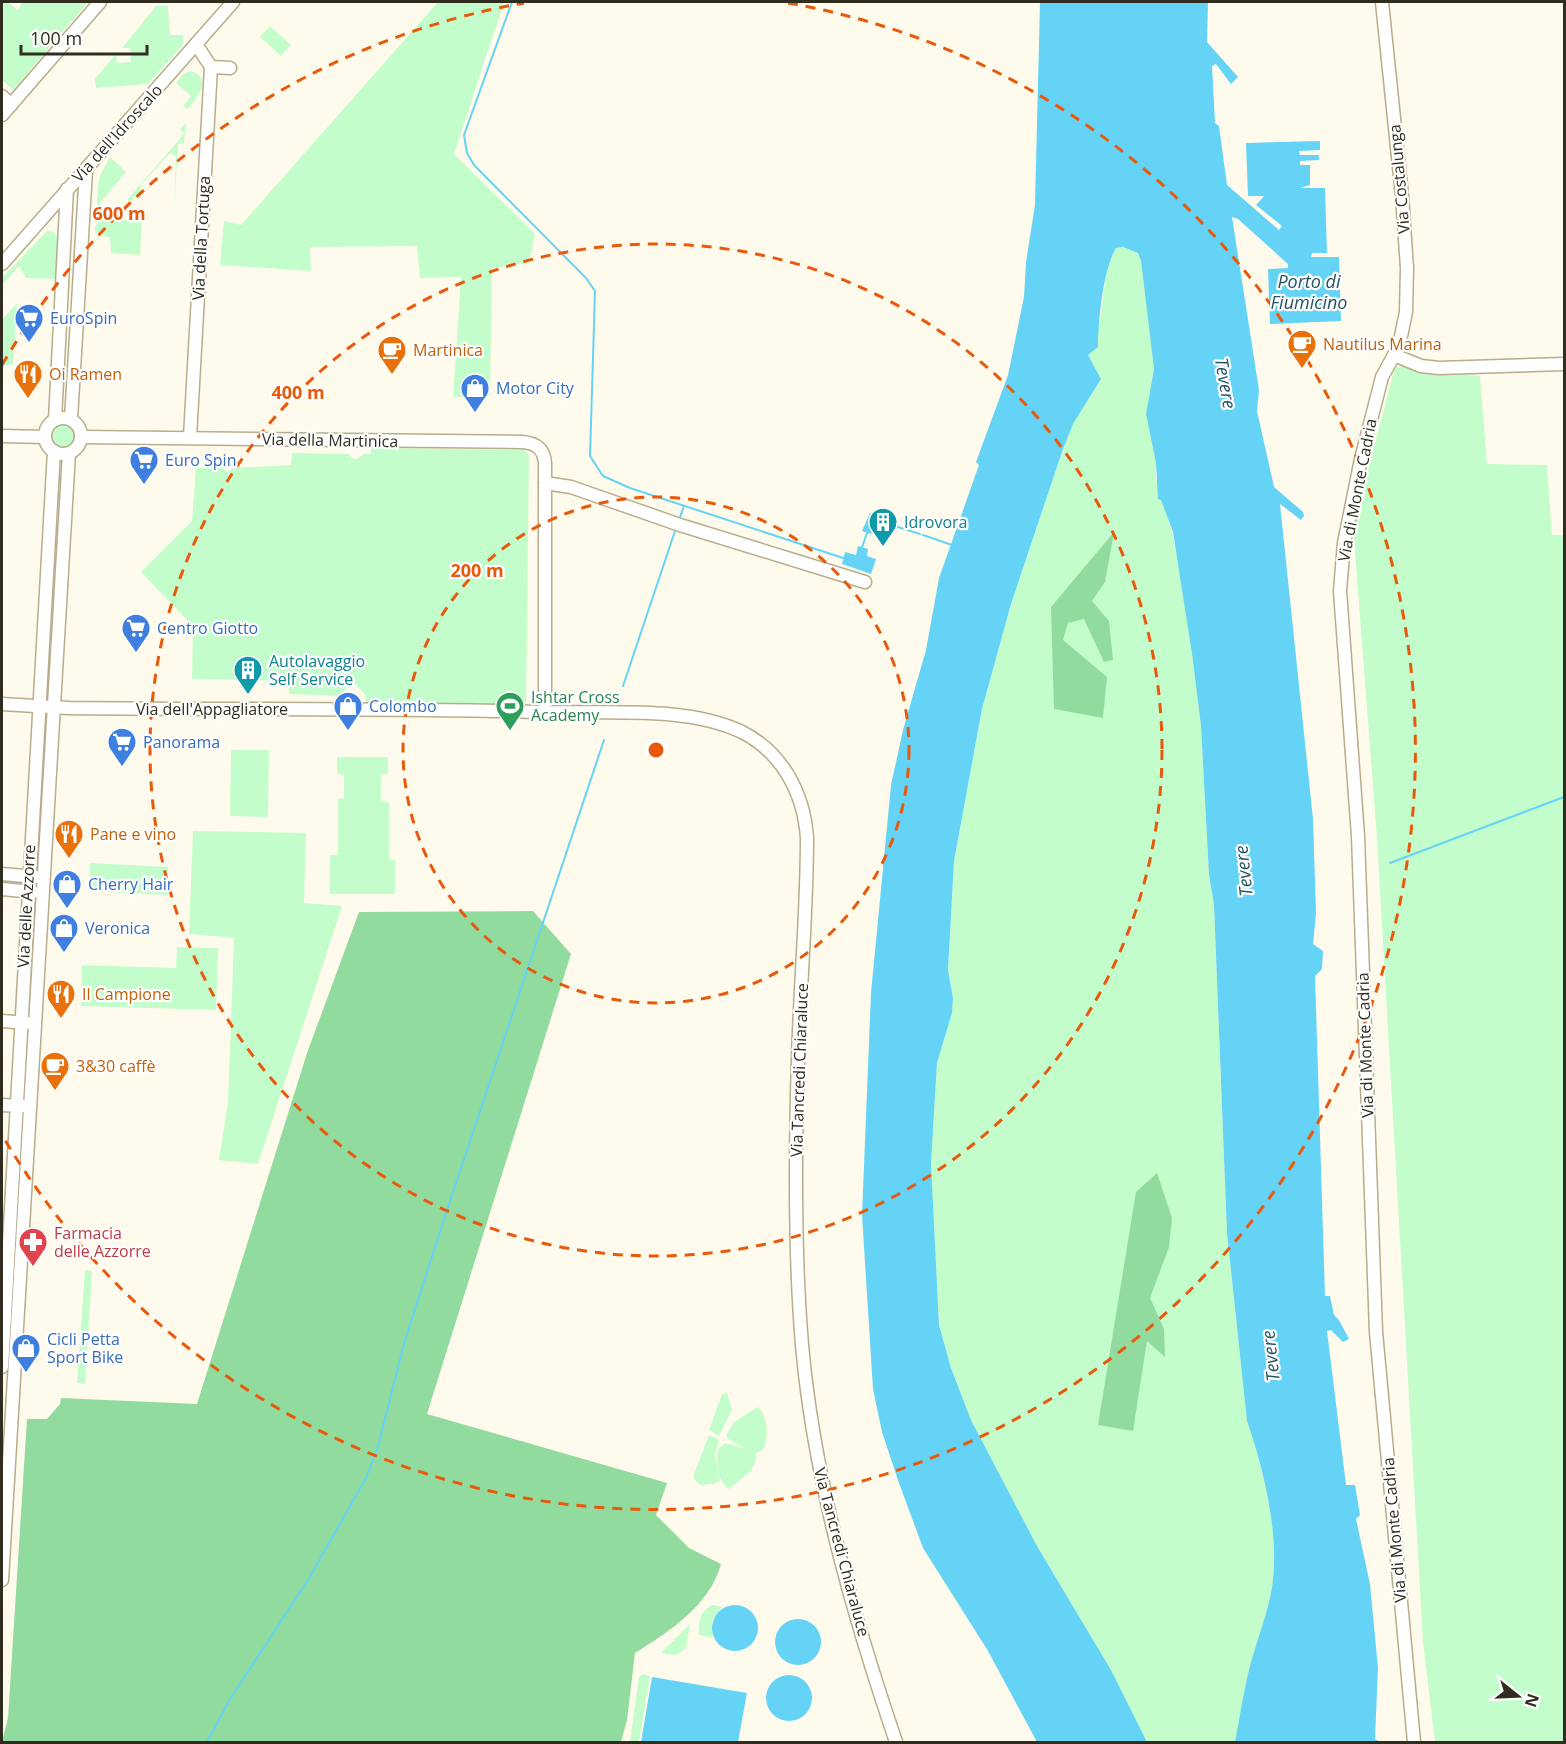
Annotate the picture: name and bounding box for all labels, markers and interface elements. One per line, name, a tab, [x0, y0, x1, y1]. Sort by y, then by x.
scale bar	[21, 18, 147, 56]
text: 100 m	[30, 26, 82, 50]
street label: Via dell'Idroscalo	[67, 79, 167, 187]
street label: Via Costalunga	[1383, 123, 1415, 235]
street label: Via della Tortuga	[187, 175, 215, 301]
text: 600 m	[92, 201, 146, 225]
water label: Porto di Fiumicino	[1271, 269, 1347, 314]
supermarket icon: EuroSpin	[13, 302, 45, 344]
place label: EuroSpin	[50, 307, 117, 329]
cafe icon: Nautilus Marina	[1286, 328, 1318, 370]
place label: Nautilus Marina	[1323, 333, 1442, 355]
cafe icon: Martinica	[376, 334, 408, 376]
place label: Martinica	[413, 339, 483, 361]
water label: Tevere	[1210, 356, 1242, 410]
restaurant icon: Oi Ramen	[12, 358, 44, 400]
place label: Oi Ramen	[49, 363, 122, 385]
shop icon: Motor City	[459, 372, 491, 414]
place label: Motor City	[496, 377, 575, 399]
text: 400 m	[271, 380, 325, 404]
street label: Via di Monte Cadria	[1332, 416, 1382, 564]
street label: Via della Martinica	[262, 428, 398, 452]
supermarket icon: Euro Spin	[128, 444, 160, 486]
place label: Euro Spin	[165, 449, 236, 471]
building icon: Idrovora	[867, 506, 899, 548]
place label: Idrovora	[904, 511, 967, 533]
text: 200 m	[450, 558, 504, 582]
supermarket icon: Centro Giotto	[120, 612, 152, 654]
place label: Centro Giotto	[157, 617, 258, 639]
place label: Autolavaggio Self Service	[269, 650, 365, 690]
building icon: Autolavaggio Self Service	[232, 654, 264, 696]
place label: Ishtar Cross Academy	[531, 686, 620, 726]
shop icon: Colombo	[332, 690, 364, 732]
sports icon: Ishtar Cross Academy	[494, 690, 526, 732]
place label: Colombo	[369, 695, 437, 717]
street label: Via dell'Appagliatore	[136, 698, 288, 720]
supermarket icon: Panorama	[106, 726, 138, 768]
place label: Panorama	[143, 731, 220, 753]
centre of rings	[646, 740, 666, 760]
restaurant icon: Pane e vino	[53, 818, 85, 860]
place label: Pane e vino	[90, 823, 176, 845]
street label: Via delle Azzorre	[12, 844, 40, 968]
water label: Tevere	[1228, 844, 1258, 898]
shop icon: Cherry Hair	[51, 868, 83, 910]
place label: Cherry Hair	[88, 873, 174, 895]
shop icon: Veronica	[48, 912, 80, 954]
place label: Veronica	[85, 917, 150, 939]
street label: Via di Monte Cadria	[1351, 972, 1379, 1118]
restaurant icon: Il Campione	[45, 978, 77, 1020]
place label: Il Campione	[82, 983, 171, 1005]
street label: Via Tancredi Chiaraluce	[785, 983, 813, 1157]
cafe icon: 3&30 caffè	[39, 1050, 71, 1092]
place label: 3&30 caffè	[76, 1055, 156, 1077]
place label: Farmacia delle Azzorre	[54, 1222, 151, 1262]
pharmacy icon: Farmacia delle Azzorre	[17, 1226, 49, 1268]
place label: Cicli Petta Sport Bike	[47, 1328, 123, 1368]
water label: Tevere	[1255, 1329, 1285, 1383]
shop icon: Cicli Petta Sport Bike	[10, 1332, 42, 1374]
street label: Via di Monte Cadria	[1377, 1457, 1411, 1603]
street label: Via Tancredi Chiaraluce	[809, 1465, 875, 1639]
north arrow	[1488, 1666, 1548, 1726]
text: N	[1520, 1691, 1545, 1710]

